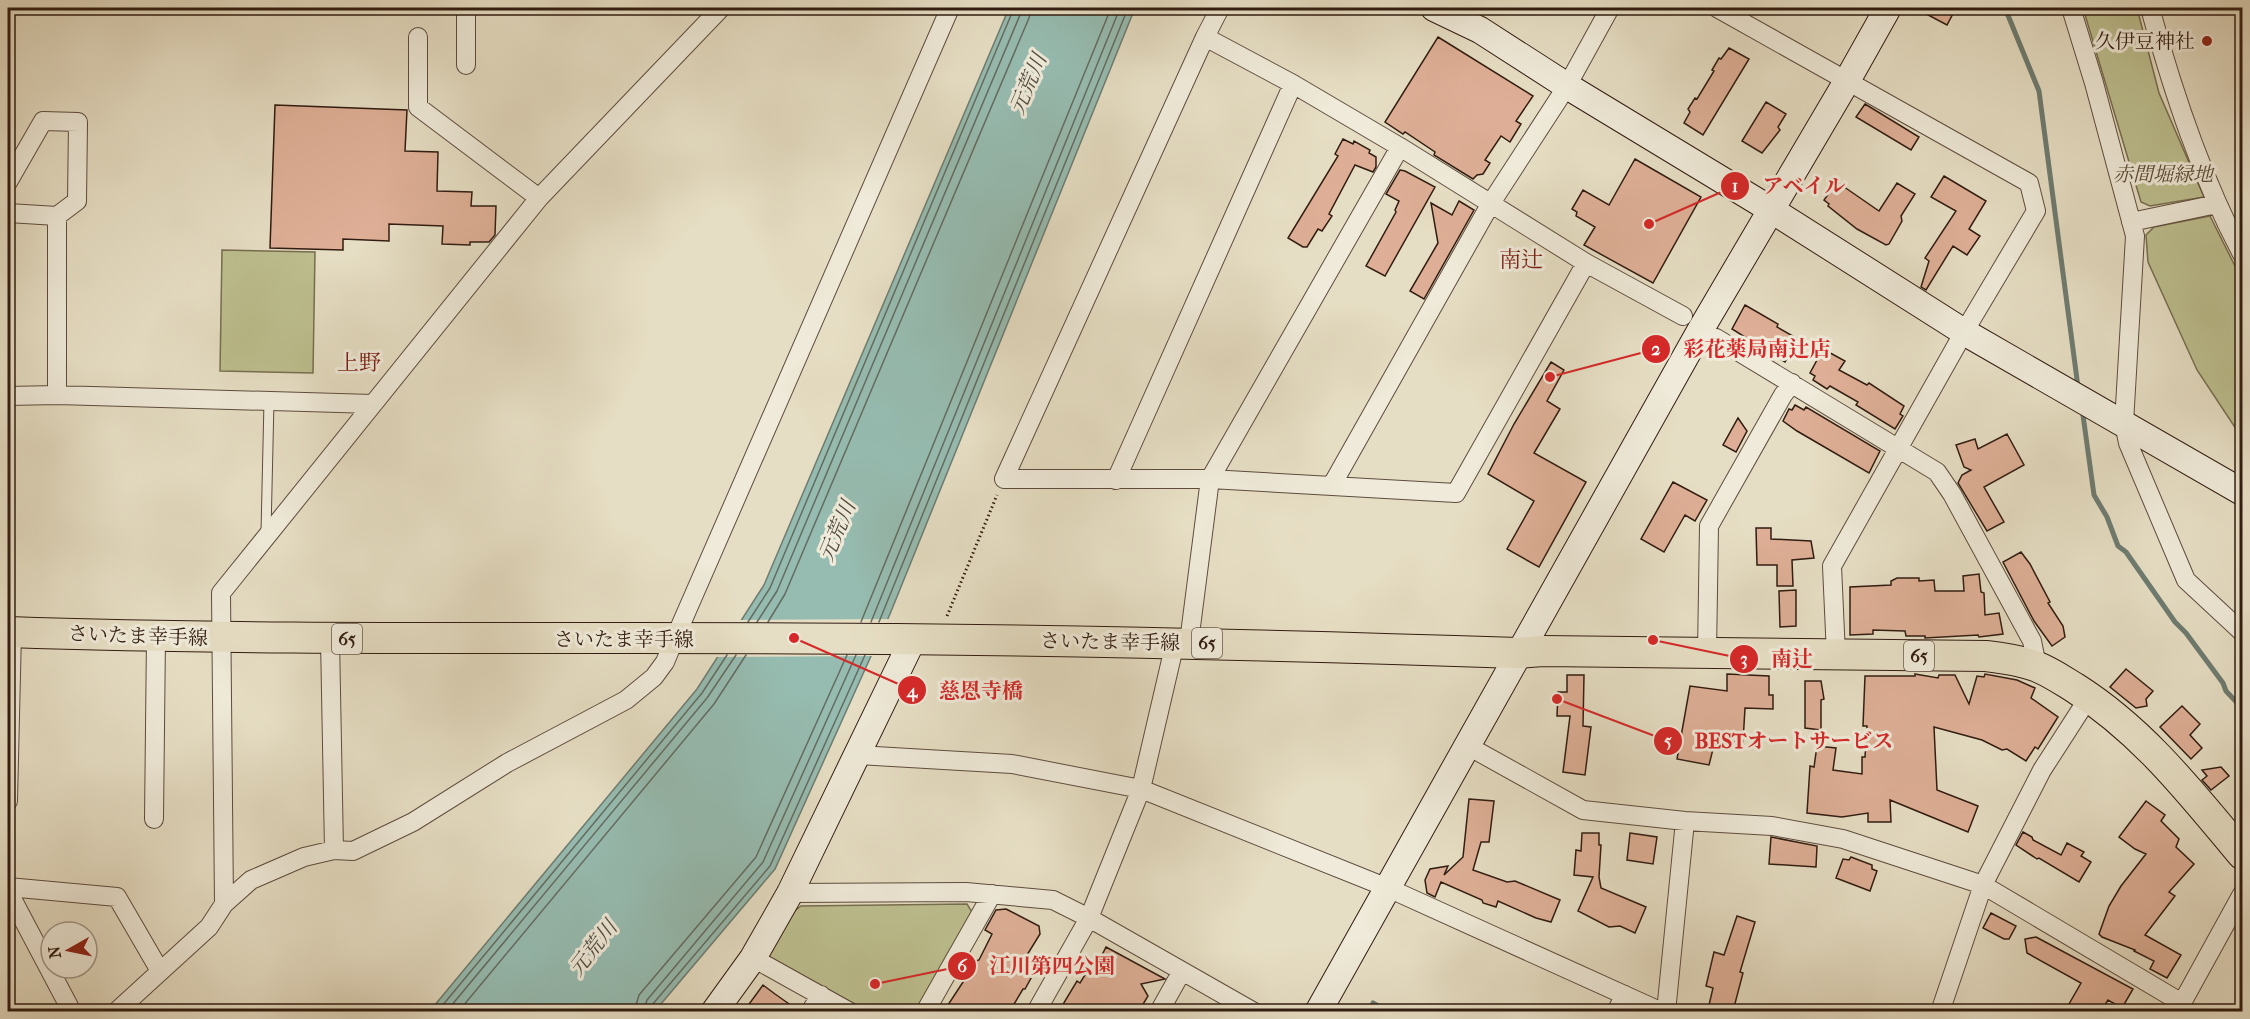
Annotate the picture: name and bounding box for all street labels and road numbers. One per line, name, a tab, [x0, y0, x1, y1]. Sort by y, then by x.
street label: さいたま幸手線	[68, 622, 208, 650]
road number: 65	[332, 624, 362, 654]
street label: さいたま幸手線	[554, 628, 694, 651]
road number: 65	[1192, 628, 1222, 658]
street label: さいたま幸手線	[1040, 629, 1180, 655]
road number: 65	[1904, 641, 1934, 671]

